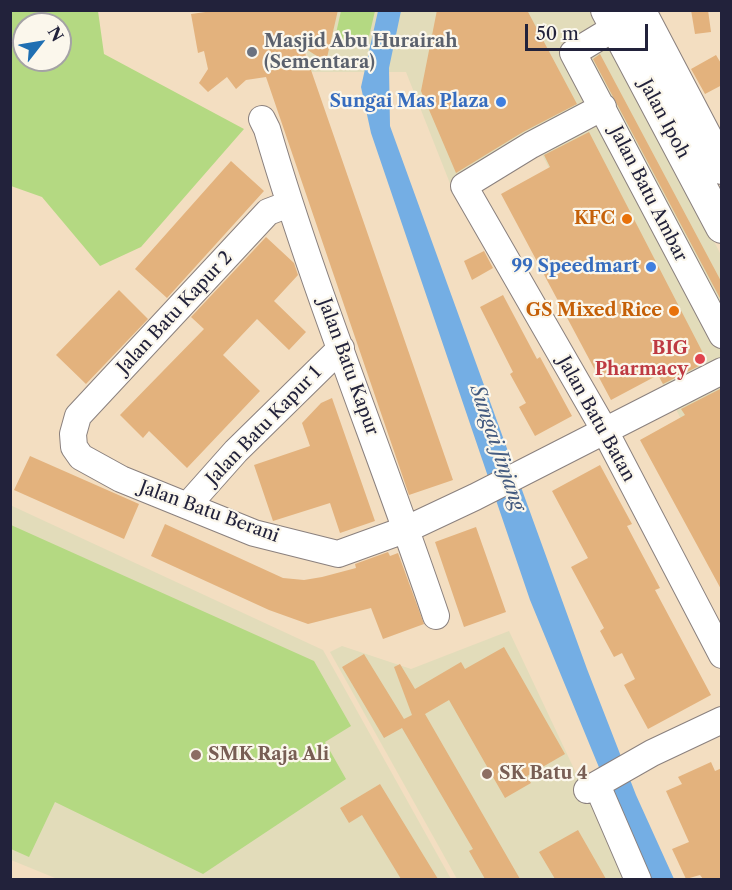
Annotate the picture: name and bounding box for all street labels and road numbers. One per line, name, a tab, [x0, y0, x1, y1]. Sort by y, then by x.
street label: Jalan Ipoh	[634, 76, 694, 162]
street label: Jalan Batu Ambar	[605, 123, 691, 265]
street label: Jalan Batu Kapur 2	[113, 247, 237, 379]
street label: Jalan Batu Kapur	[313, 296, 383, 438]
street label: Jalan Batu Batan	[553, 353, 639, 485]
street label: Jalan Batu Kapur 1	[202, 362, 326, 490]
street label: Jalan Batu Berani	[136, 477, 282, 547]

